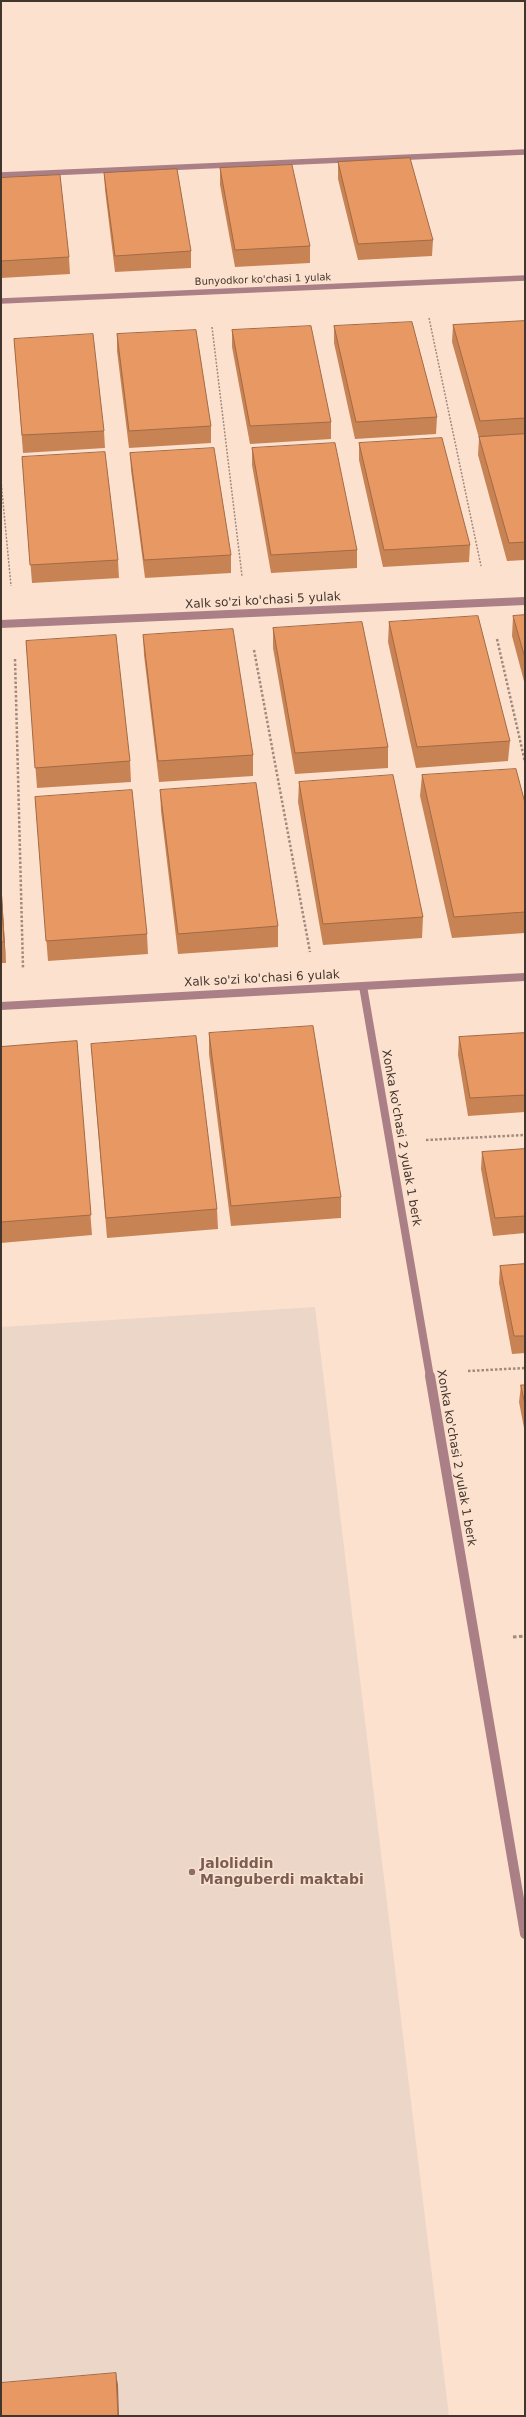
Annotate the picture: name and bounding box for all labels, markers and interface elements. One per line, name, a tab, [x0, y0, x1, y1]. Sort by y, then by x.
street label: Bunyodkor ko'chasi 1 yulak	[194, 272, 332, 288]
street label: Xalk so'zi ko'chasi 5 yulak	[185, 590, 341, 612]
street label: Xalk so'zi ko'chasi 6 yulak	[184, 968, 340, 990]
street label: Xonka ko'chasi 2 yulak 1 berk	[378, 1049, 424, 1227]
street label: Xonka ko'chasi 2 yulak 1 berk	[433, 1369, 479, 1547]
place label: Jaloliddin Manguberdi maktabi	[200, 1856, 364, 1888]
marker: Jaloliddin Manguberdi maktabi	[187, 1867, 197, 1877]

